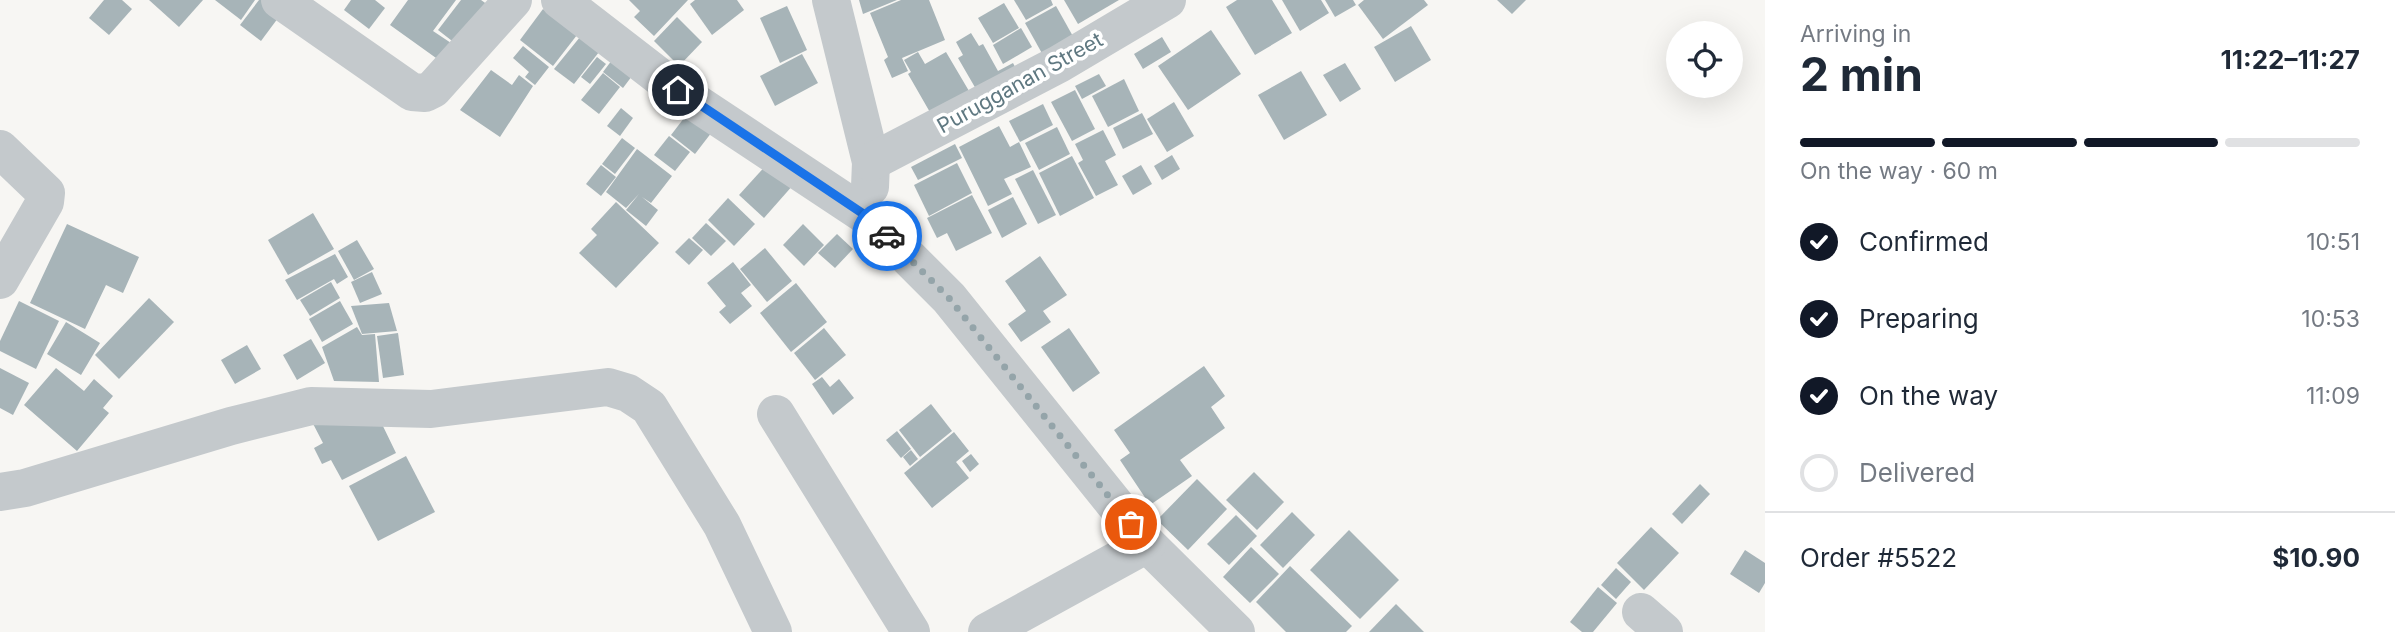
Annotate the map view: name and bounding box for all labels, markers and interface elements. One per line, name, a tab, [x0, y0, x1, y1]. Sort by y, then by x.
text: Arriving in	[1800, 20, 1911, 48]
map controls	[1666, 21, 1743, 98]
button: locate	[1666, 21, 1743, 98]
street label: Purugganan Street	[933, 27, 1107, 138]
text: 11:22–11:27	[2221, 44, 2360, 75]
text: 2 min	[1800, 46, 1923, 102]
pin	[648, 60, 708, 120]
icon: home	[659, 71, 697, 109]
text: On the way · 60 m	[1800, 157, 1998, 185]
courier	[852, 201, 922, 271]
icon: car	[868, 217, 906, 255]
icon: check	[1800, 223, 1838, 261]
text: Confirmed	[1859, 226, 1989, 257]
text: 10:51	[2306, 228, 2360, 256]
icon: check	[1800, 300, 1838, 338]
text: Preparing	[1859, 303, 1979, 334]
text: 10:53	[2301, 305, 2360, 333]
icon: check	[1800, 377, 1838, 415]
text: On the way	[1859, 380, 1998, 411]
text: 11:09	[2306, 382, 2360, 410]
text: Delivered	[1859, 457, 1975, 488]
pin	[1101, 494, 1161, 554]
icon: bag	[1112, 505, 1150, 543]
text: Order #5522	[1800, 542, 1957, 573]
text: $10.90	[2272, 542, 2360, 573]

